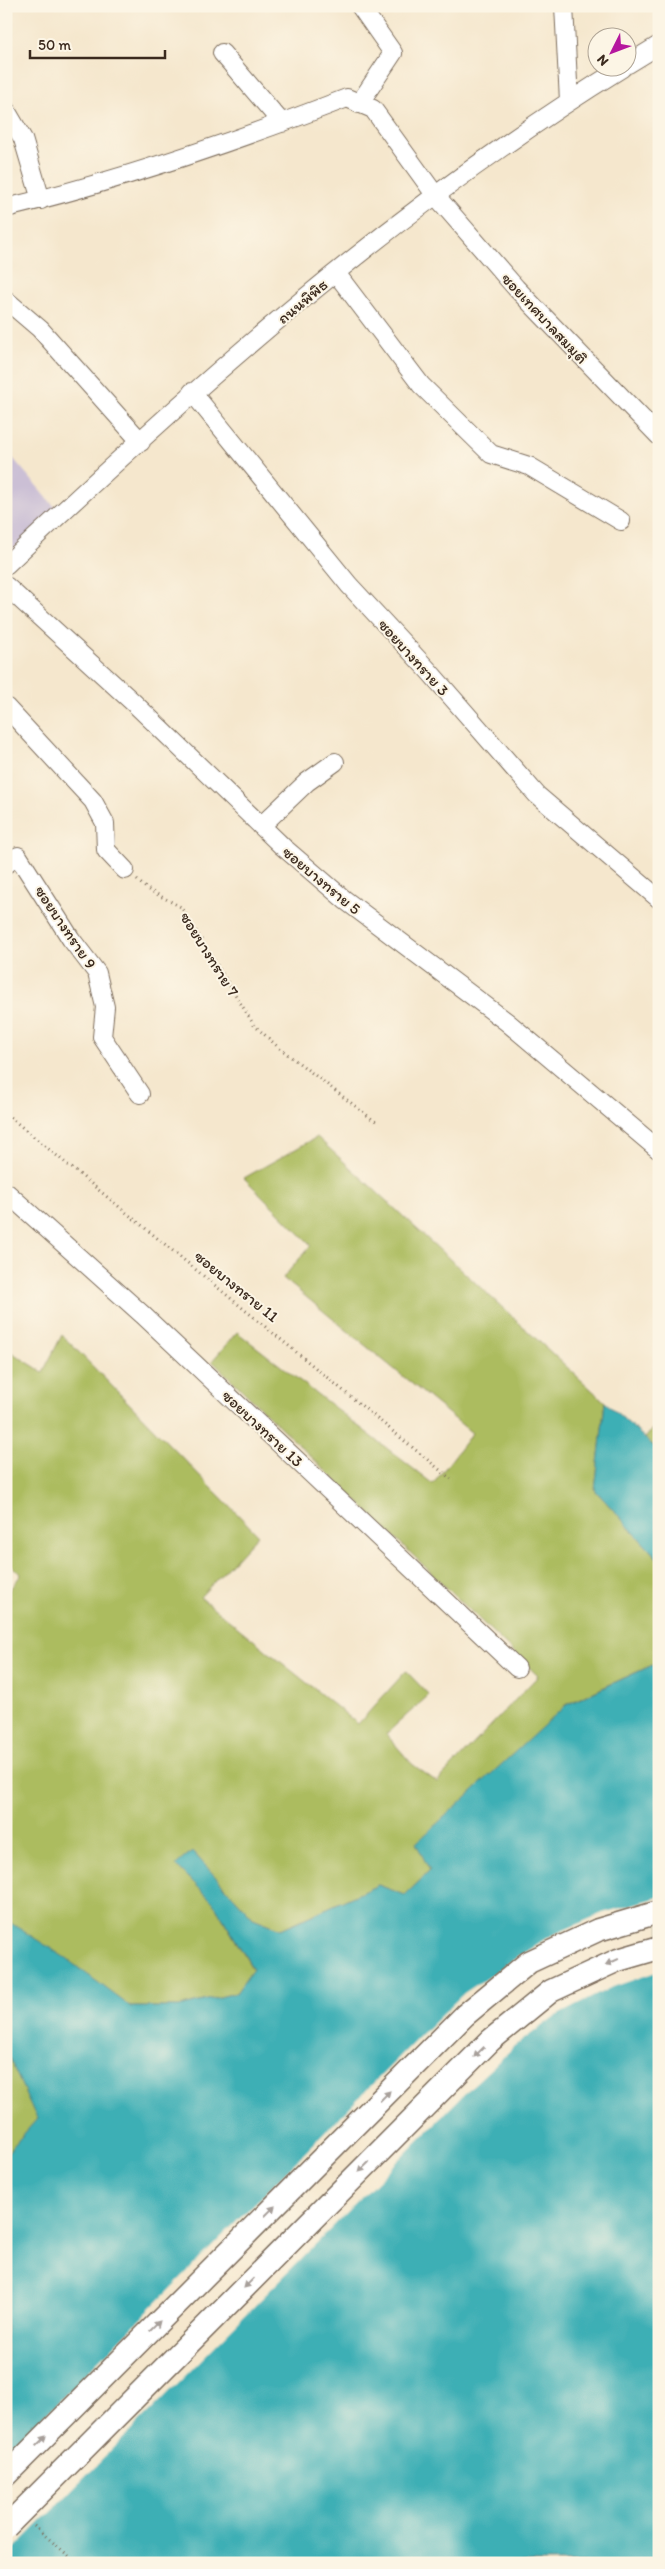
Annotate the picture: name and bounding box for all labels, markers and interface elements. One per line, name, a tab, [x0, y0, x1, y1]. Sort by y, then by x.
scale bar	[30, 28, 165, 60]
north arrow	[588, 28, 638, 78]
text: 50 m	[38, 36, 71, 54]
text: N	[593, 51, 612, 70]
street label: ซอยเทศบาลสมมุติ	[497, 269, 592, 368]
street label: ถนนพิพิธ	[273, 275, 331, 328]
street label: ซอยบางทราย 3	[374, 615, 453, 700]
street label: ซอยบางทราย 5	[279, 842, 365, 919]
street label: ซอยบางทราย 9	[31, 882, 100, 972]
street label: ซอยบางทราย 7	[176, 909, 243, 1000]
street label: ซอยบางทราย 11	[191, 1247, 283, 1326]
street label: ซอยบางทราย 13	[218, 1386, 307, 1471]
one-way arrow	[605, 1959, 619, 1967]
one-way arrow	[473, 2046, 485, 2058]
one-way arrow	[379, 2090, 391, 2102]
one-way arrow	[358, 2161, 370, 2173]
one-way arrow	[264, 2205, 276, 2217]
one-way arrow	[244, 2276, 256, 2288]
one-way arrow	[149, 2320, 161, 2332]
one-way arrow	[35, 2435, 47, 2447]

